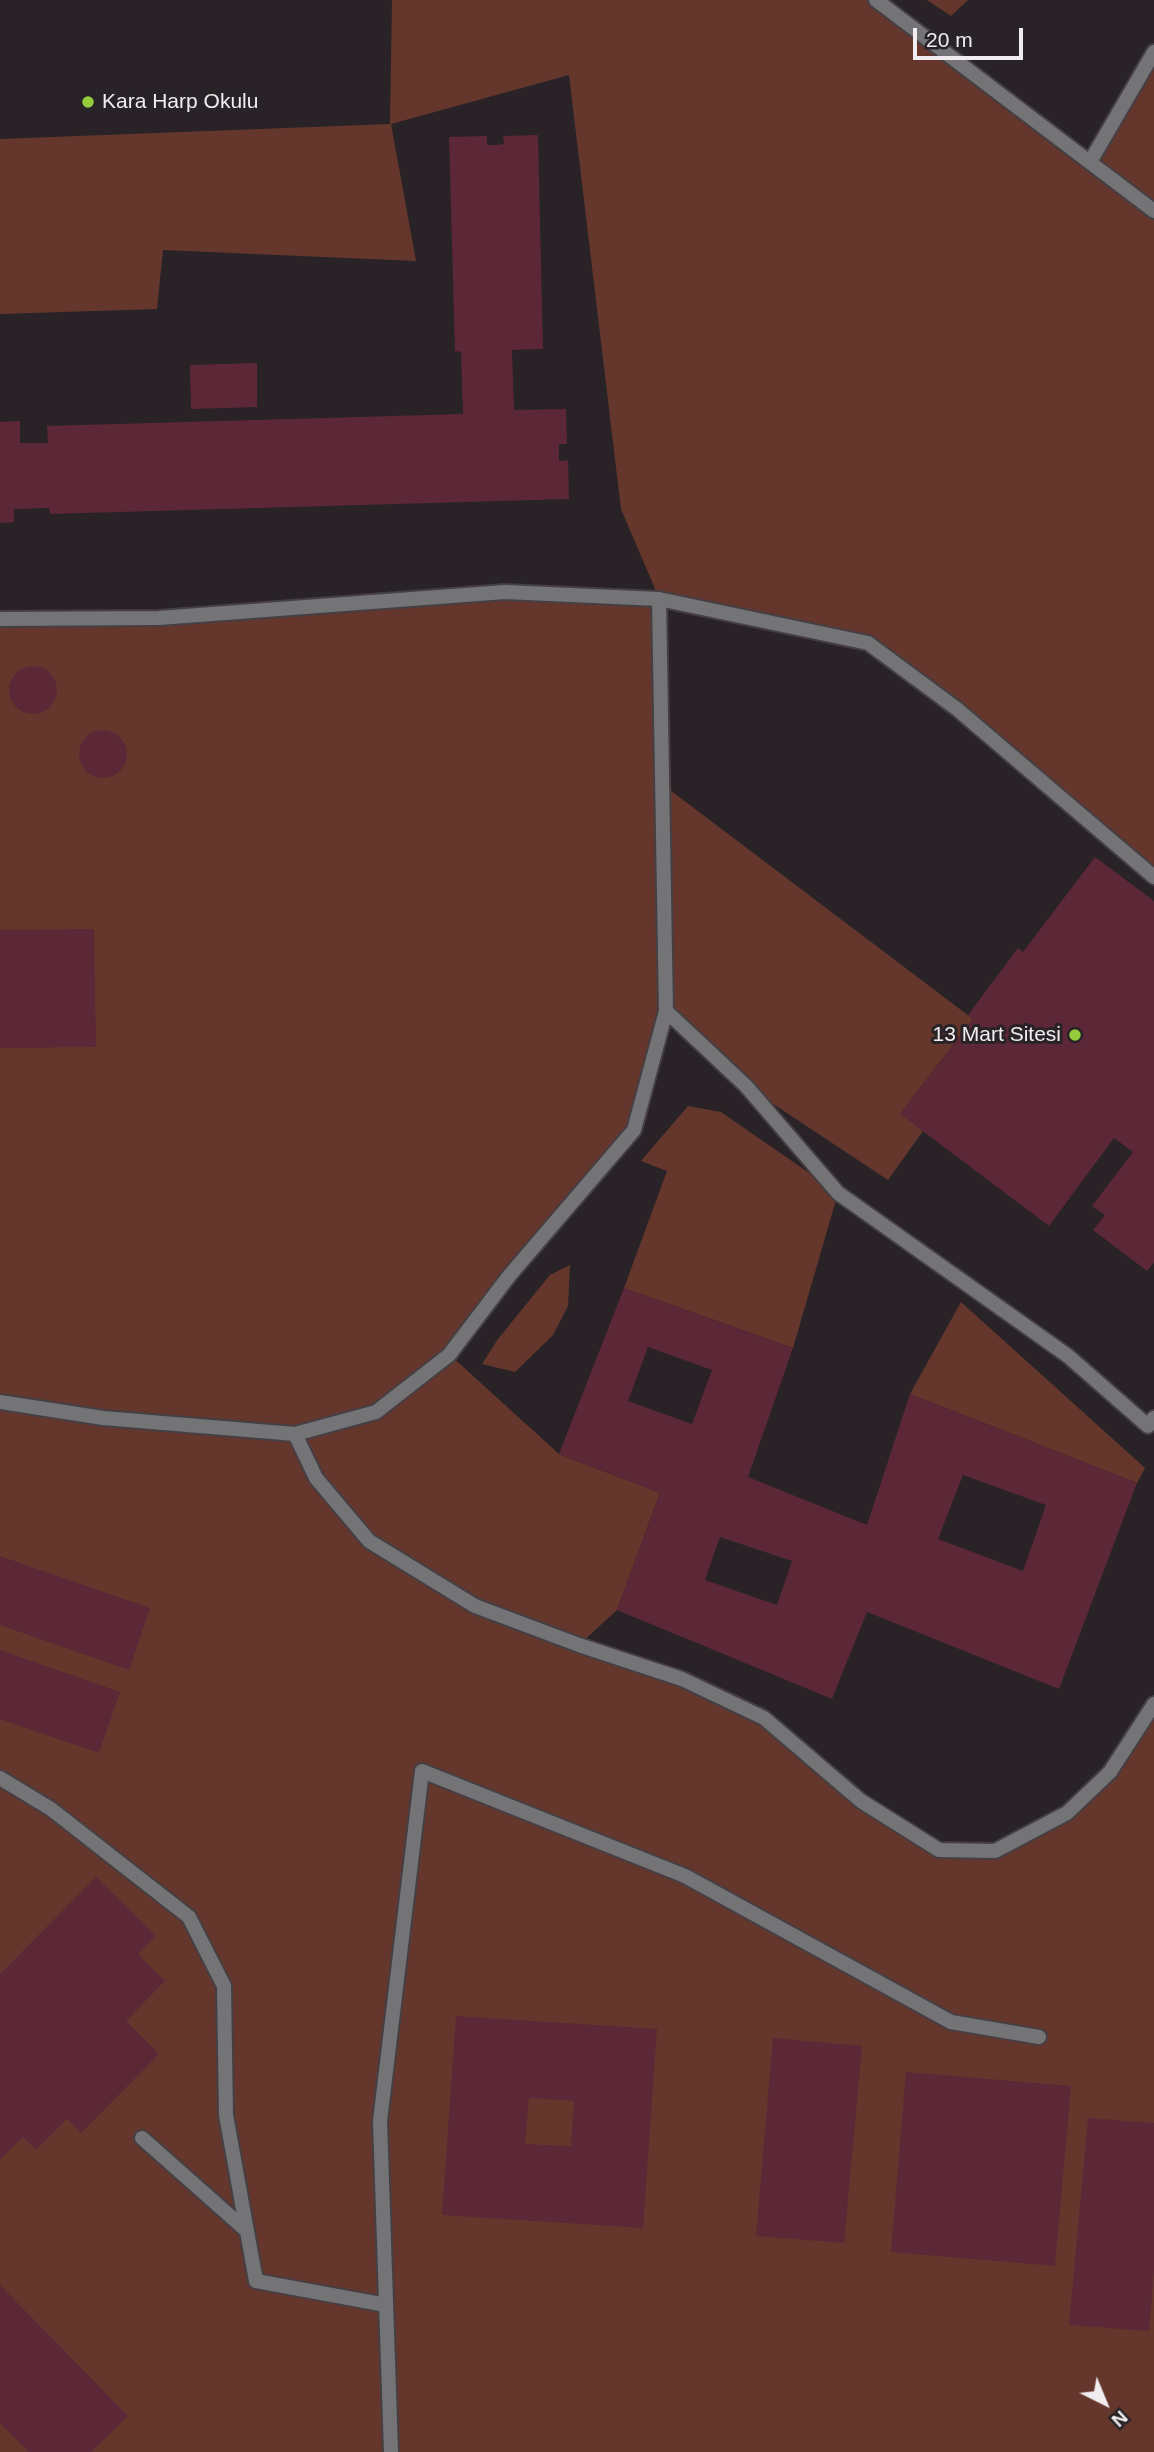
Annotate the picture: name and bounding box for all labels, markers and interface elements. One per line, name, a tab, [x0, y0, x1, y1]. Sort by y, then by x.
scale bar	[916, 14, 1026, 58]
text: 20 m	[926, 28, 973, 51]
place label: Kara Harp Okulu	[102, 89, 258, 115]
marker: Kara Harp Okulu	[80, 94, 96, 110]
place label: 13 Mart Sitesi	[933, 1022, 1061, 1048]
marker: 13 Mart Sitesi	[1067, 1027, 1083, 1043]
north arrow	[1070, 2368, 1140, 2438]
text: N	[1107, 2406, 1132, 2431]

